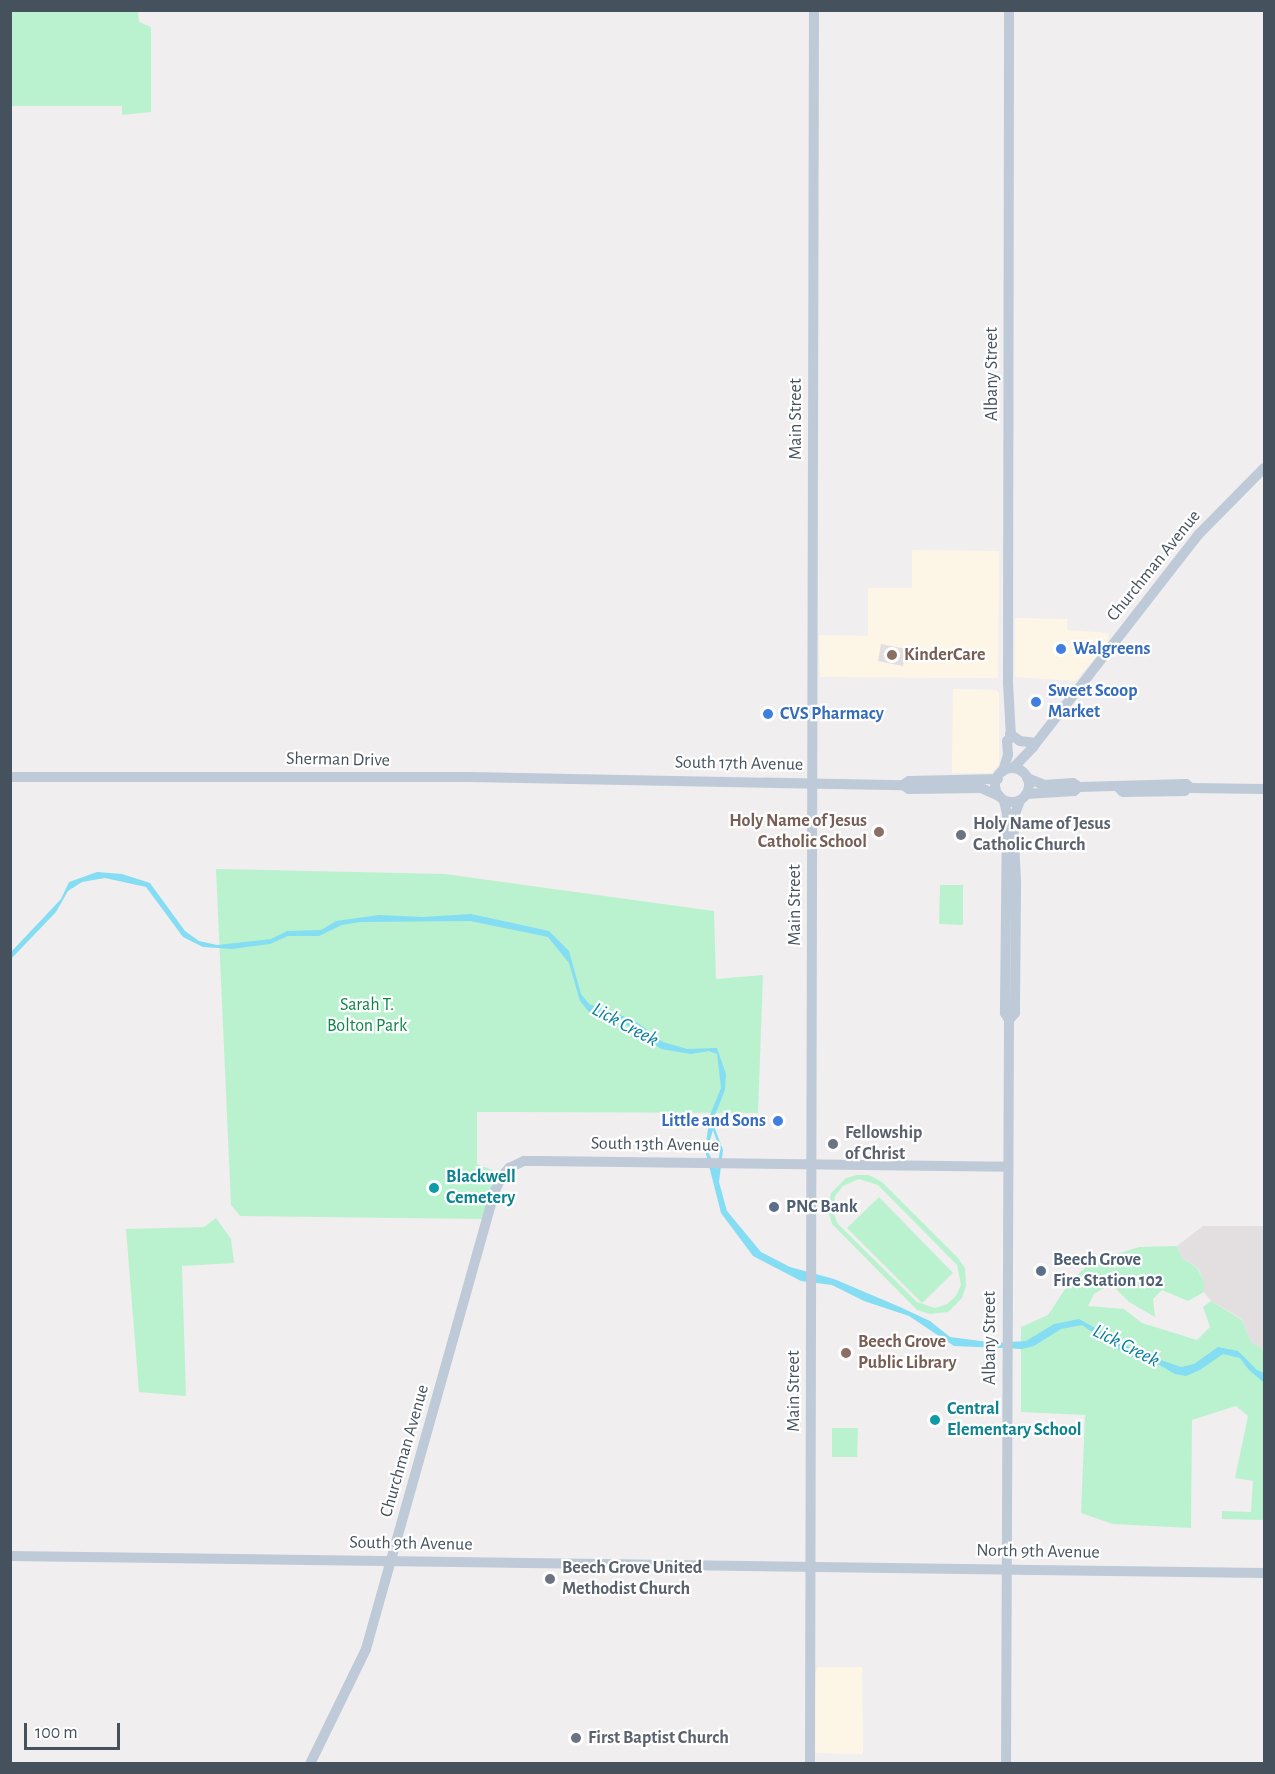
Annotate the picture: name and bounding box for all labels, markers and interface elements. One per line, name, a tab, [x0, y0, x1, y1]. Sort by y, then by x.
street label: Albany Street	[981, 327, 1003, 421]
street label: Main Street	[785, 378, 807, 460]
street label: Churchman Avenue	[1103, 506, 1205, 626]
place label: Walgreens	[1073, 638, 1150, 660]
marker: Walgreens	[1054, 642, 1068, 656]
place label: KinderCare	[904, 644, 986, 666]
marker: KinderCare	[885, 648, 899, 662]
place label: Sweet Scoop Market	[1048, 681, 1137, 724]
marker: Sweet Scoop Market	[1029, 695, 1043, 709]
place label: CVS Pharmacy	[780, 703, 884, 725]
marker: CVS Pharmacy	[761, 707, 775, 721]
street label: Sherman Drive	[286, 748, 390, 772]
street label: South 17th Avenue	[675, 752, 803, 776]
place label: Holy Name of Jesus Catholic School	[729, 811, 867, 854]
place label: Holy Name of Jesus Catholic Church	[973, 814, 1111, 856]
marker: Holy Name of Jesus Catholic School	[872, 825, 886, 839]
marker: Holy Name of Jesus Catholic Church	[954, 828, 968, 842]
street label: Main Street	[784, 864, 806, 946]
park label: Sarah T. Bolton Park	[327, 995, 407, 1038]
water label: Lick Creek	[588, 998, 662, 1052]
place label: Little and Sons	[661, 1110, 766, 1132]
marker: Little and Sons	[771, 1114, 785, 1128]
place label: Fellowship of Christ	[845, 1123, 922, 1166]
street label: South 13th Avenue	[591, 1133, 719, 1157]
marker: Fellowship of Christ	[826, 1137, 840, 1151]
place label: Blackwell Cemetery	[446, 1167, 516, 1210]
marker: Blackwell Cemetery	[427, 1181, 441, 1195]
place label: PNC Bank	[786, 1196, 858, 1218]
marker: PNC Bank	[767, 1200, 781, 1214]
place label: Beech Grove Fire Station 102	[1053, 1250, 1163, 1292]
marker: Beech Grove Fire Station 102	[1034, 1264, 1048, 1278]
street label: Albany Street	[979, 1291, 1001, 1385]
water label: Lick Creek	[1089, 1319, 1163, 1373]
place label: Beech Grove Public Library	[858, 1332, 957, 1374]
marker: Beech Grove Public Library	[839, 1346, 853, 1360]
street label: Main Street	[783, 1350, 805, 1432]
street label: Churchman Avenue	[376, 1382, 434, 1520]
place label: Central Elementary School	[947, 1399, 1082, 1442]
marker: Central Elementary School	[928, 1413, 942, 1427]
street label: South 9th Avenue	[349, 1532, 473, 1556]
street label: North 9th Avenue	[976, 1540, 1100, 1564]
place label: Beech Grove United Methodist Church	[562, 1558, 702, 1600]
marker: Beech Grove United Methodist Church	[543, 1572, 557, 1586]
scale bar	[27, 1711, 123, 1749]
text: 100 m	[35, 1724, 78, 1742]
place label: First Baptist Church	[588, 1727, 729, 1749]
marker: First Baptist Church	[569, 1731, 583, 1745]

